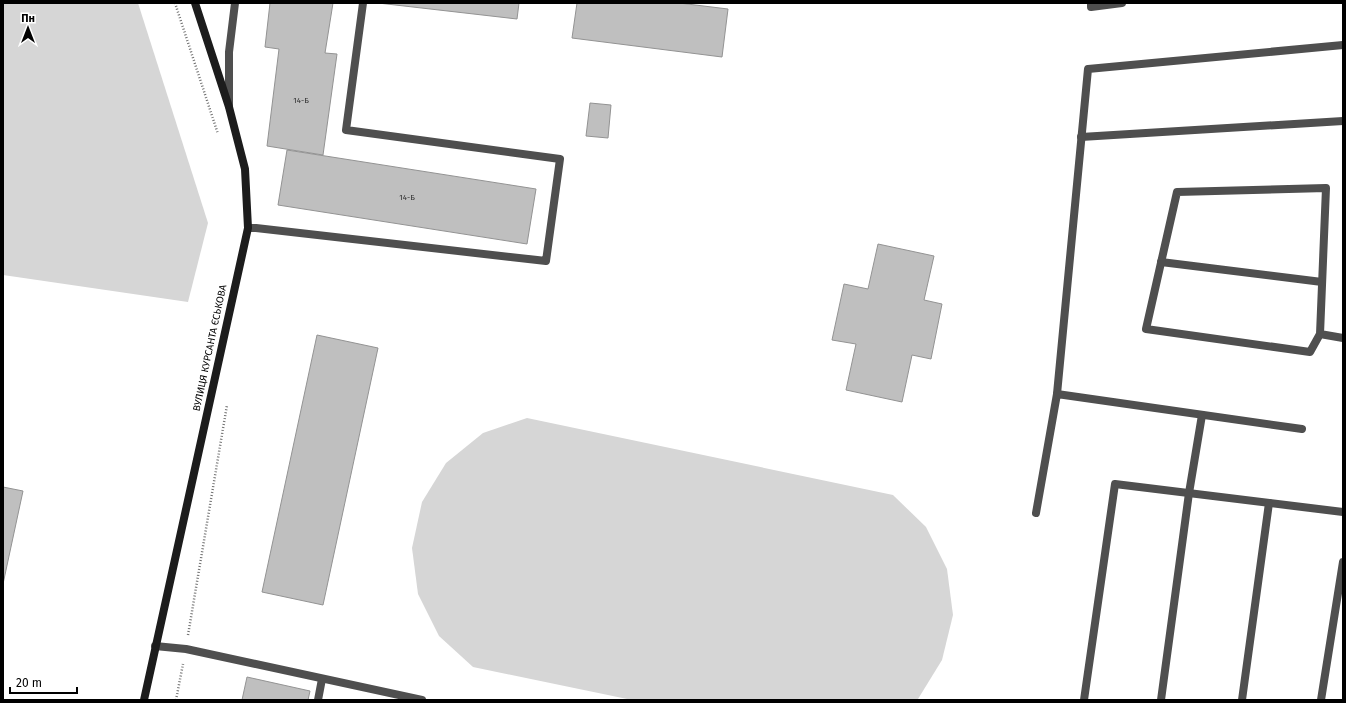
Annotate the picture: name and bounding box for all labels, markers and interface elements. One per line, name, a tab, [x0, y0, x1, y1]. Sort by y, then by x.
north arrow	[8, 8, 48, 48]
text: Пн	[21, 12, 35, 25]
house number: 14-Б	[293, 96, 309, 105]
house number: 14-Б	[399, 193, 415, 202]
street label: ВУЛИЦЯ КУРСАНТА ЄСЬКОВА	[191, 283, 229, 412]
scale bar	[10, 669, 77, 695]
text: 20 m	[16, 676, 42, 690]

